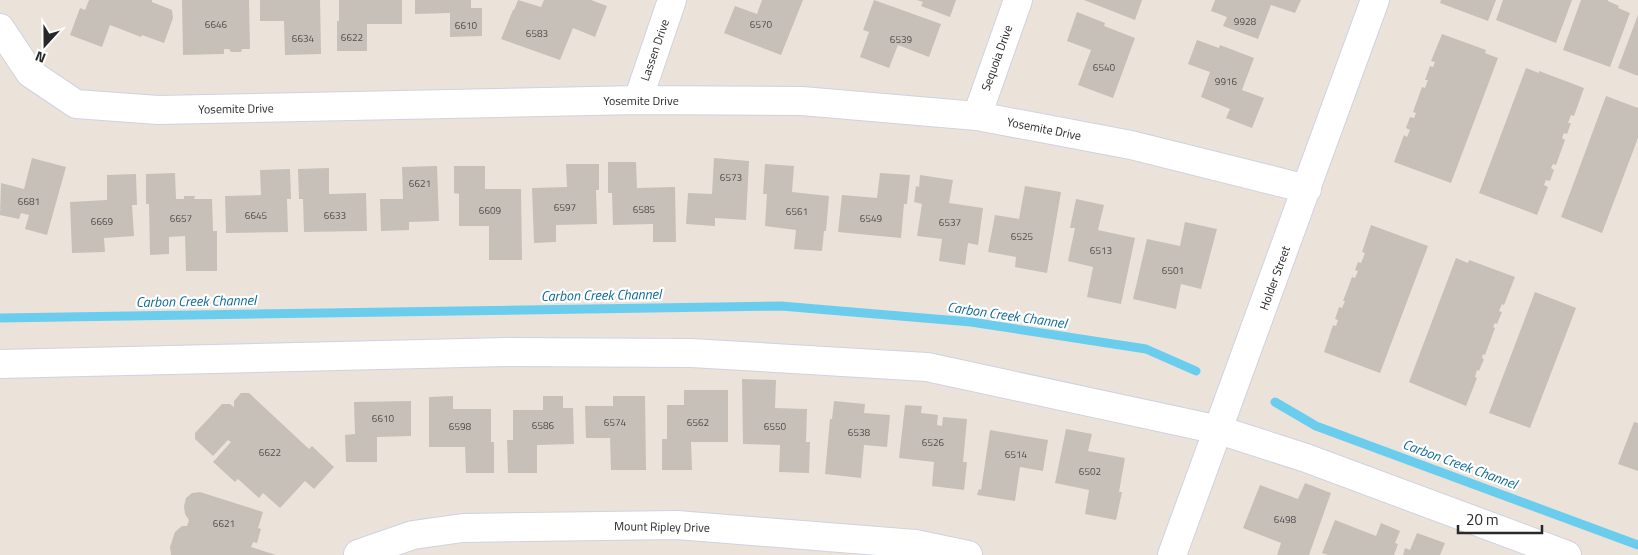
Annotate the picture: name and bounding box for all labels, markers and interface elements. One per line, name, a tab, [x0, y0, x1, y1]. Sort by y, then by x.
house number: 9928	[1234, 14, 1257, 29]
street label: Lassen Drive	[635, 16, 674, 83]
house number: 6646	[205, 17, 228, 32]
house number: 6570	[750, 17, 773, 32]
house number: 6610	[455, 18, 478, 33]
north arrow	[20, 20, 70, 70]
street label: Sequoia Drive	[976, 22, 1017, 94]
house number: 6583	[526, 26, 548, 41]
house number: 6622	[341, 30, 363, 45]
house number: 6634	[292, 31, 315, 46]
house number: 6539	[890, 32, 913, 47]
text: N	[32, 46, 48, 69]
house number: 6540	[1093, 60, 1116, 75]
house number: 9916	[1215, 74, 1238, 89]
street label: Yosemite Drive	[603, 91, 679, 110]
street label: Yosemite Drive	[198, 98, 274, 119]
street label: Yosemite Drive	[1005, 112, 1083, 145]
house number: 6573	[720, 170, 742, 185]
house number: 6621	[409, 176, 431, 191]
house number: 6681	[18, 194, 40, 209]
house number: 6597	[554, 200, 576, 215]
house number: 6585	[633, 202, 656, 217]
house number: 6609	[479, 203, 502, 218]
house number: 6561	[786, 204, 808, 219]
house number: 6645	[245, 208, 268, 223]
house number: 6633	[324, 208, 346, 223]
house number: 6657	[170, 211, 192, 226]
house number: 6549	[860, 211, 883, 226]
house number: 6669	[91, 214, 114, 229]
house number: 6537	[939, 215, 961, 230]
house number: 6525	[1011, 229, 1034, 244]
street label: Holder Street	[1254, 242, 1295, 313]
house number: 6513	[1090, 243, 1112, 258]
house number: 6501	[1162, 263, 1184, 278]
water label: Carbon Creek Channel	[541, 283, 663, 306]
water label: Carbon Creek Channel	[136, 289, 258, 312]
water label: Carbon Creek Channel	[946, 296, 1070, 334]
house number: 6610	[372, 411, 395, 426]
house number: 6574	[604, 415, 627, 430]
house number: 6562	[687, 415, 709, 430]
house number: 6586	[532, 418, 555, 433]
house number: 6598	[449, 419, 472, 434]
house number: 6550	[764, 419, 787, 434]
house number: 6538	[848, 425, 871, 440]
water label: Carbon Creek Channel	[1400, 433, 1522, 495]
house number: 6526	[922, 435, 945, 450]
house number: 6622	[259, 445, 281, 460]
house number: 6514	[1005, 447, 1028, 462]
house number: 6502	[1079, 464, 1101, 479]
scale bar	[1458, 502, 1542, 534]
text: 20 m	[1466, 508, 1499, 531]
house number: 6498	[1274, 512, 1297, 527]
house number: 6621	[213, 516, 235, 531]
street label: Mount Ripley Drive	[614, 516, 710, 537]

